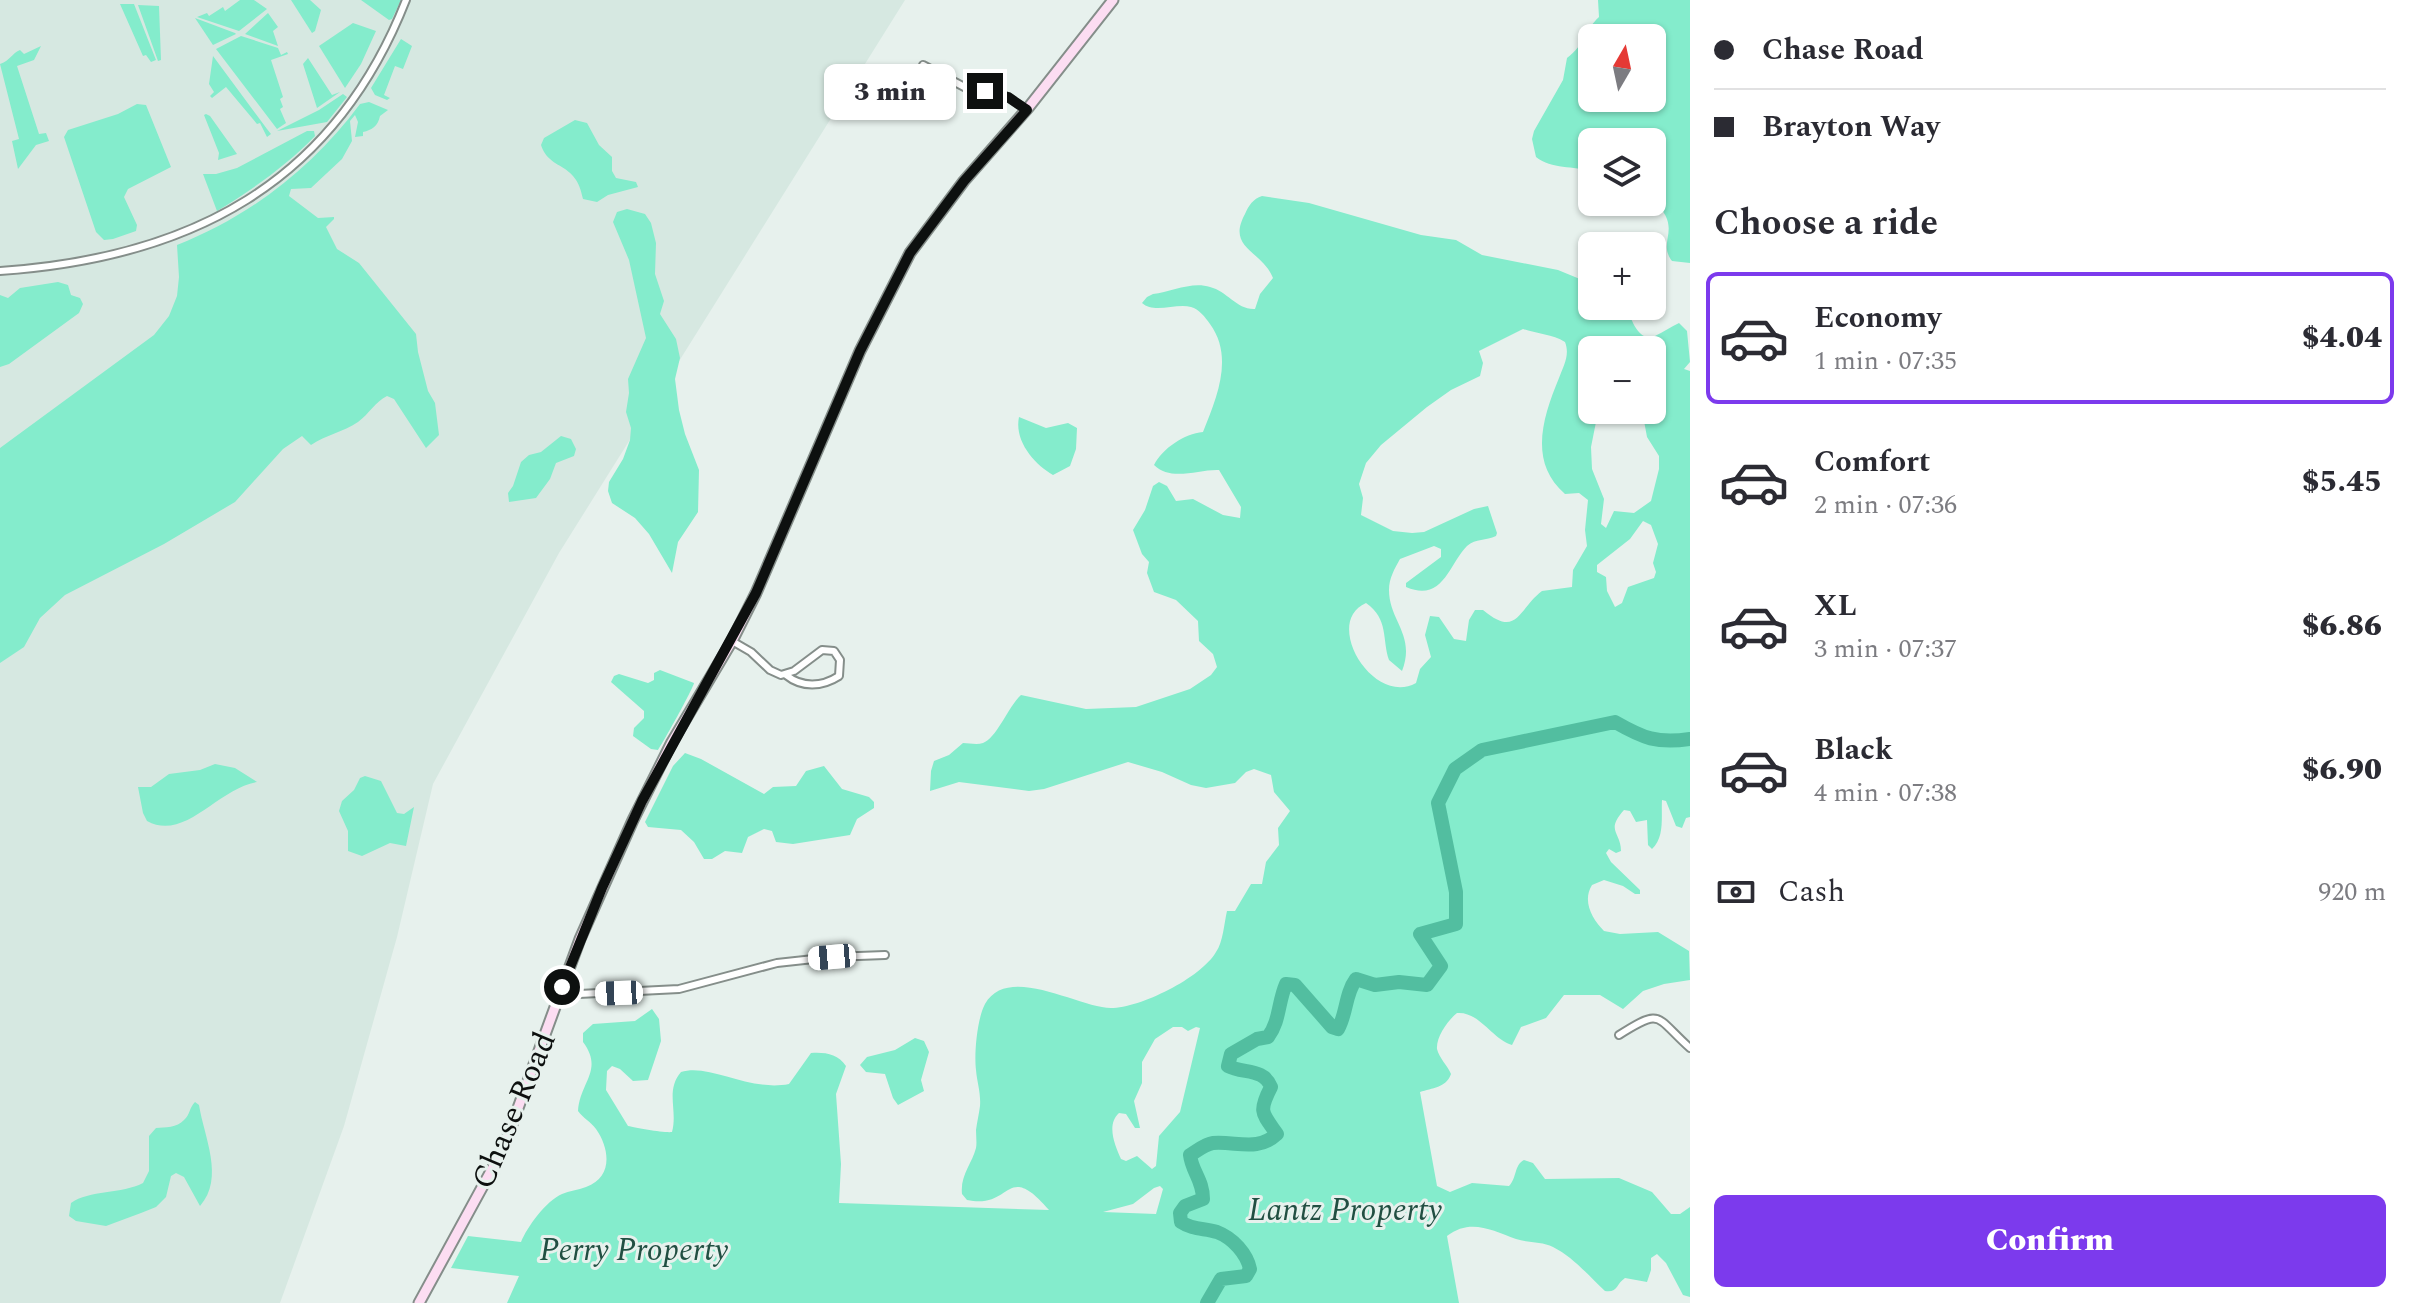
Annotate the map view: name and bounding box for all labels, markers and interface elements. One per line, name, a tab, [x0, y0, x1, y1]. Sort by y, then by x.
north arrow	[1578, 24, 1666, 112]
map controls	[1578, 24, 1666, 424]
text: Chase Road	[1762, 27, 1924, 73]
callout: 3 min	[825, 63, 957, 119]
text: 3 min	[854, 72, 926, 112]
route end	[967, 73, 1003, 109]
text: Brayton Way	[1762, 104, 1940, 150]
button: layers	[1578, 128, 1666, 216]
text: Choose a ride	[1714, 196, 1938, 251]
button: +	[1578, 232, 1666, 320]
text: Economy	[1814, 295, 1941, 341]
icon: car	[1718, 302, 1790, 374]
text: $4.04	[2302, 315, 2382, 361]
button: −	[1578, 336, 1666, 424]
text: 1 min · 07:35	[1814, 341, 1957, 381]
text: Comfort	[1814, 439, 1930, 485]
icon: car	[1718, 446, 1790, 518]
text: $5.45	[2302, 459, 2382, 505]
text: 2 min · 07:36	[1814, 485, 1957, 525]
text: XL	[1814, 583, 1857, 629]
icon: car	[1718, 590, 1790, 662]
text: $6.86	[2302, 603, 2382, 649]
text: 3 min · 07:37	[1814, 629, 1957, 669]
text: Black	[1814, 727, 1893, 773]
icon: car	[1718, 734, 1790, 806]
text: $6.90	[2302, 747, 2382, 793]
text: 4 min · 07:38	[1814, 773, 1957, 813]
text: Cash	[1778, 869, 1845, 915]
icon: cash	[1714, 870, 1758, 914]
text: 920 m	[2318, 872, 2386, 912]
car	[807, 943, 857, 971]
route start	[544, 969, 580, 1005]
car	[595, 980, 643, 1006]
street label: Chase Road	[459, 1024, 570, 1197]
park label: Lantz Property	[1248, 1186, 1442, 1235]
button: Confirm	[1714, 1195, 2386, 1287]
park label: Perry Property	[540, 1226, 728, 1275]

